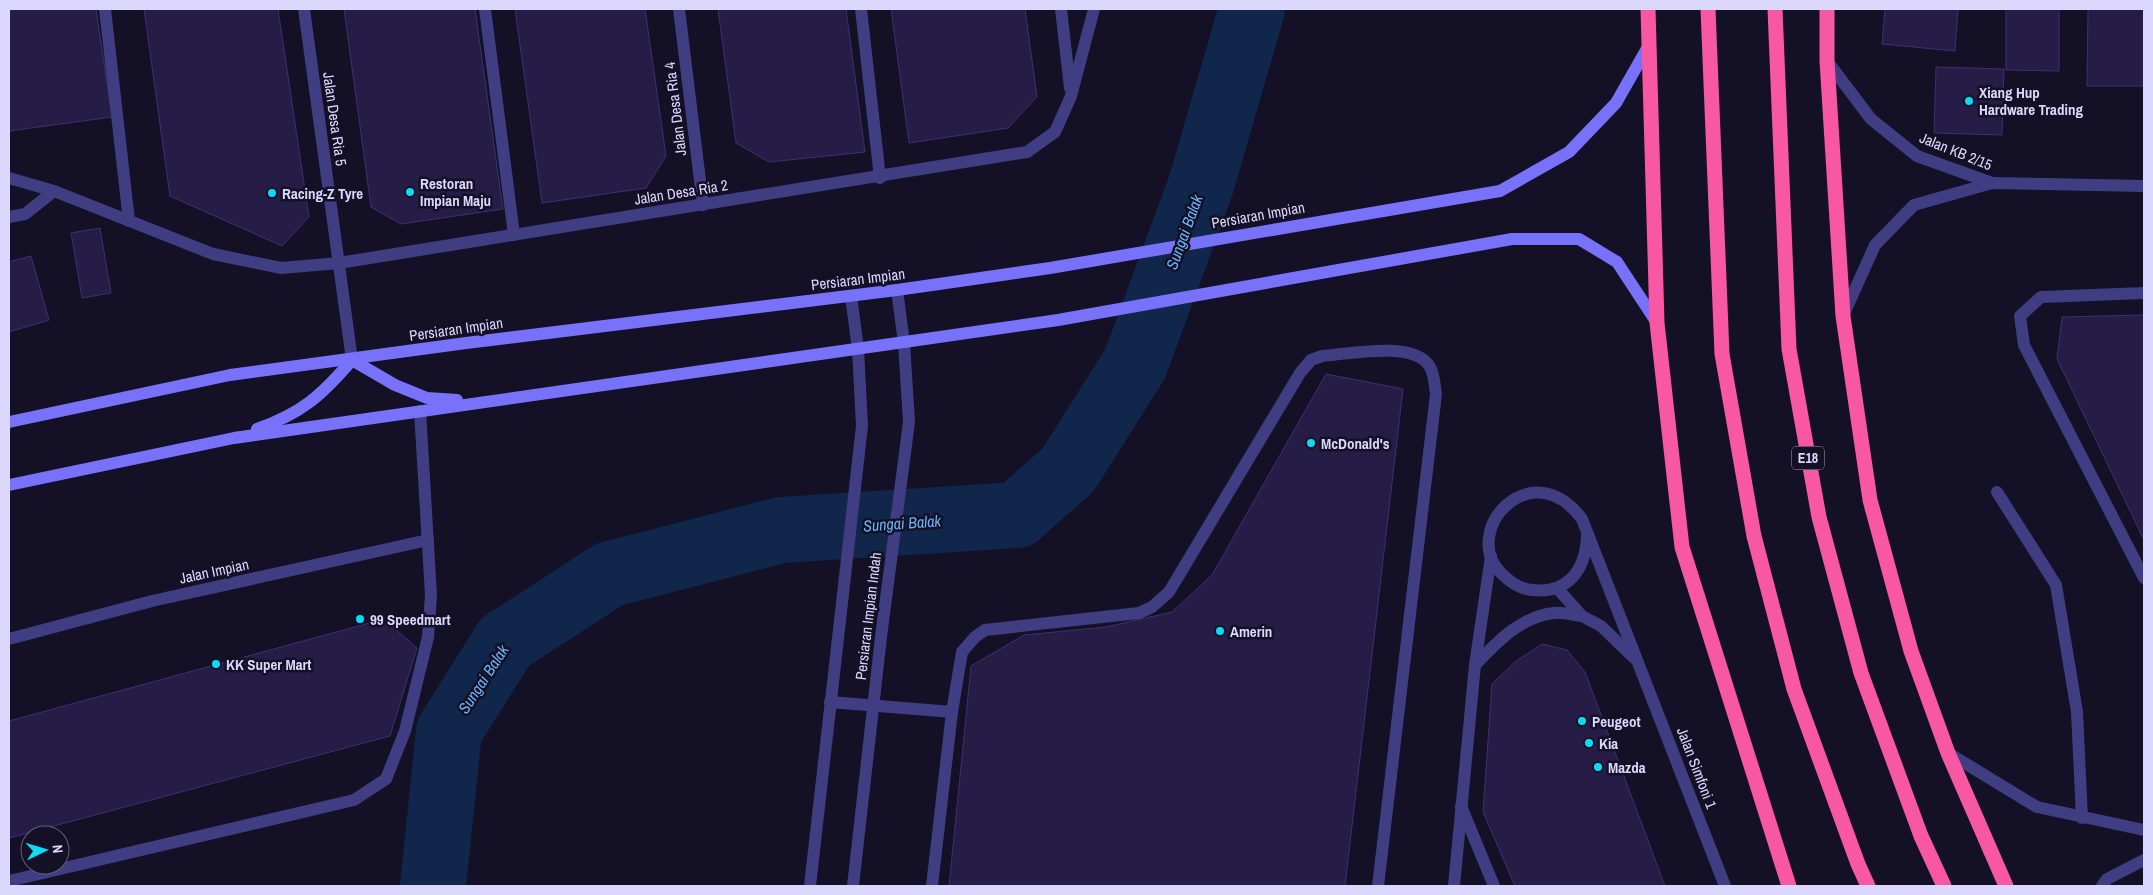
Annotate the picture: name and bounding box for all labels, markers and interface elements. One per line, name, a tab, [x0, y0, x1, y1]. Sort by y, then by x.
street label: Jalan Desa Ria 4	[659, 61, 691, 157]
street label: Jalan Desa Ria 5	[318, 71, 352, 167]
place label: Xiang Hup Hardware Trading	[1979, 82, 2083, 120]
marker: Xiang Hup Hardware Trading	[1963, 95, 1975, 107]
street label: Jalan KB 2/15	[1917, 127, 1996, 175]
place label: Restoran Impian Maju	[420, 173, 491, 211]
street label: Jalan Desa Ria 2	[633, 174, 729, 210]
place label: Racing-Z Tyre	[282, 183, 363, 204]
marker: Restoran Impian Maju	[404, 186, 416, 198]
marker: Racing-Z Tyre	[266, 187, 278, 199]
water label: Sungai Balak	[1160, 191, 1208, 272]
street label: Persiaran Impian	[1210, 196, 1306, 234]
street label: Persiaran Impian	[810, 263, 906, 295]
street label: Persiaran Impian	[408, 312, 504, 346]
place label: McDonald's	[1321, 433, 1390, 454]
marker: McDonald's	[1305, 437, 1317, 449]
road number: E18	[1792, 446, 1824, 469]
water label: Sungai Balak	[862, 509, 942, 537]
street label: Persiaran Impian Indah	[850, 551, 886, 681]
street label: Jalan Impian	[177, 553, 251, 589]
place label: 99 Speedmart	[370, 609, 451, 630]
marker: 99 Speedmart	[354, 613, 366, 625]
place label: Amerin	[1230, 621, 1272, 642]
marker: Amerin	[1214, 625, 1226, 637]
water label: Sungai Balak	[453, 640, 514, 718]
place label: KK Super Mart	[226, 654, 311, 675]
marker: KK Super Mart	[210, 658, 222, 670]
place label: Peugeot	[1592, 711, 1641, 732]
marker: Peugeot	[1576, 715, 1588, 727]
street label: Jalan Simfoni 1	[1672, 724, 1722, 812]
place label: Kia	[1599, 733, 1618, 754]
marker: Kia	[1583, 737, 1595, 749]
place label: Mazda	[1608, 757, 1646, 778]
marker: Mazda	[1592, 761, 1604, 773]
north arrow	[20, 825, 70, 875]
text: N	[49, 844, 67, 854]

